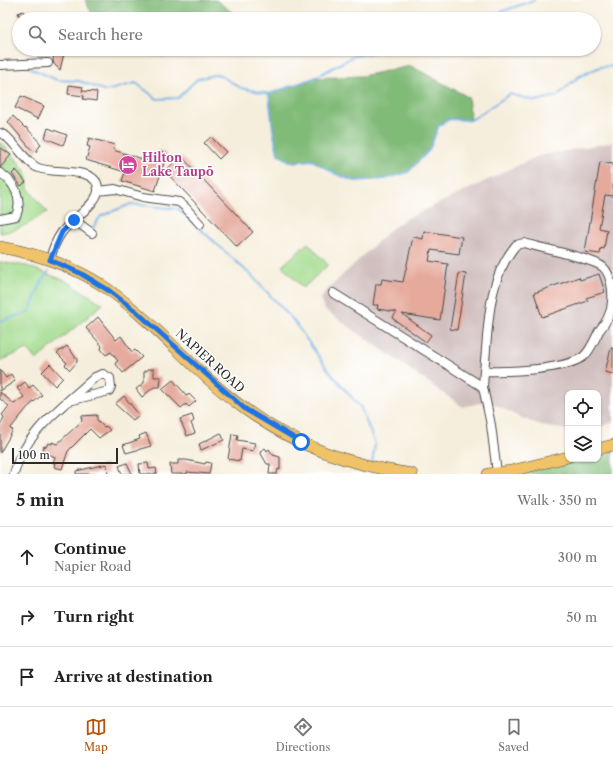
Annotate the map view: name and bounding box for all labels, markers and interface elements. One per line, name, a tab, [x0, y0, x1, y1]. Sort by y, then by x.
search box	[12, 12, 601, 56]
icon: search	[26, 23, 48, 45]
text: Search here	[58, 25, 143, 44]
place label: Hilton Lake Taupō	[142, 150, 214, 179]
hotel icon: Hilton Lake Taupō	[117, 154, 139, 176]
route end	[65, 211, 83, 229]
street label: NAPIER ROAD	[173, 326, 248, 396]
map controls	[565, 390, 601, 462]
button: locate	[565, 390, 601, 426]
button: layers	[565, 426, 601, 462]
route start	[292, 433, 310, 451]
scale bar	[12, 446, 118, 465]
text: 100 m	[18, 448, 50, 462]
text: 5 min	[16, 490, 64, 510]
text: Walk · 350 m	[517, 492, 597, 508]
text: Continue	[54, 539, 126, 558]
icon: ahead	[16, 546, 38, 568]
text: 300 m	[558, 549, 597, 565]
text: Napier Road	[54, 558, 131, 574]
icon: right	[16, 606, 38, 628]
text: Turn right	[54, 607, 134, 626]
text: 50 m	[566, 609, 597, 625]
icon: arrive	[16, 666, 38, 688]
text: Arrive at destination	[54, 667, 213, 686]
tab: Map	[84, 716, 108, 754]
tab: Directions	[276, 716, 330, 754]
tab: Saved	[498, 716, 529, 754]

